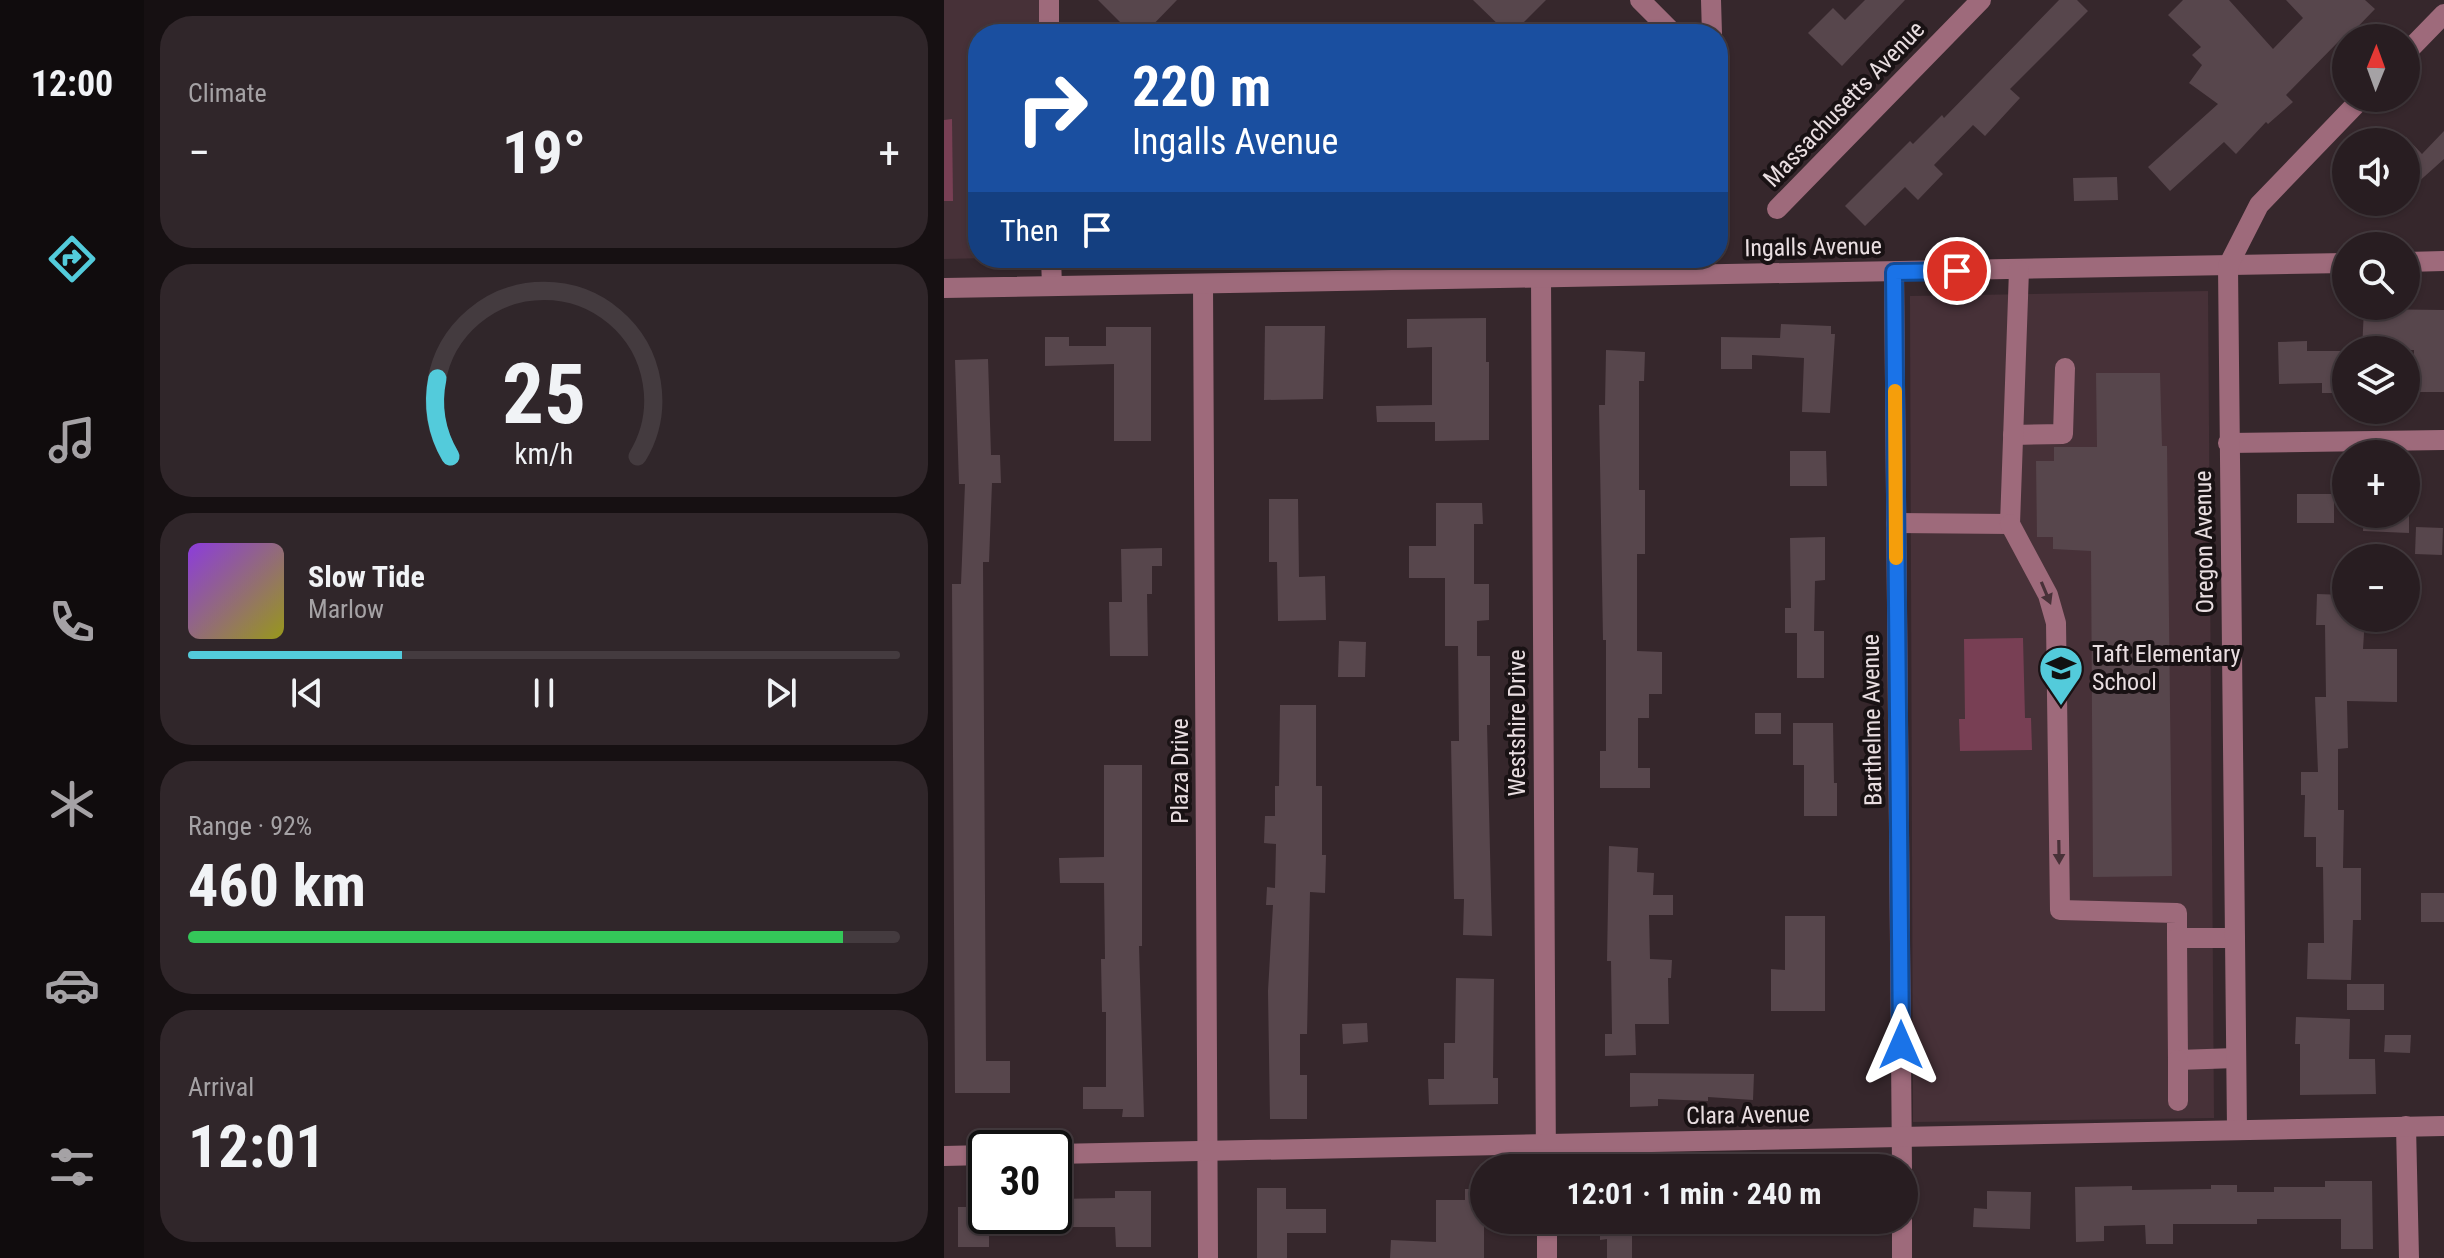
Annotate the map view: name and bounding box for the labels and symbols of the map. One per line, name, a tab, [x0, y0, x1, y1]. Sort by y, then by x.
street label: Massachusetts Avenue	[1758, 15, 1930, 193]
north arrow	[2332, 24, 2420, 112]
street label: Ingalls Avenue	[1744, 232, 1882, 262]
pin	[1923, 237, 1991, 305]
street label: Oregon Avenue	[2189, 470, 2219, 614]
one-way arrow	[2039, 582, 2052, 605]
street label: Barthelme Avenue	[1857, 634, 1887, 806]
place label: Taft Elementary School	[2092, 640, 2241, 696]
school or university icon: Taft Elementary School	[2037, 644, 2085, 707]
street label: Westshire Drive	[1503, 650, 1531, 797]
street label: Plaza Drive	[1166, 718, 1194, 824]
one-way arrow	[2053, 840, 2066, 865]
position arrow	[1859, 1003, 1943, 1087]
street label: Clara Avenue	[1686, 1100, 1810, 1130]
speed limit sign: 30	[968, 1130, 1072, 1234]

